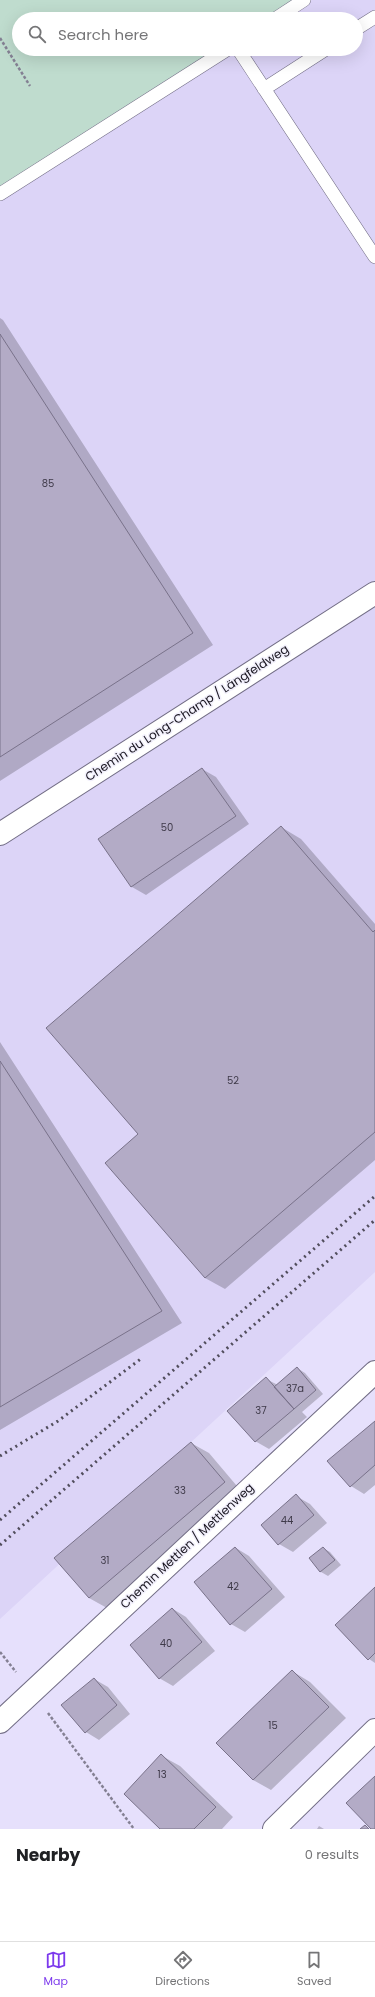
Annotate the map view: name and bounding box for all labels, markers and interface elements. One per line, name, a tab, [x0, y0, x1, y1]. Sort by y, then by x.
search box	[12, 12, 363, 56]
icon: search	[26, 23, 48, 45]
text: Search here	[58, 24, 148, 45]
house number: 85	[42, 476, 54, 491]
street label: Chemin du Long-Champ / Längfeldweg	[82, 640, 292, 785]
house number: 50	[161, 820, 173, 835]
house number: 52	[227, 1073, 239, 1088]
house number: 37a	[286, 1381, 304, 1396]
house number: 37	[255, 1403, 267, 1418]
street label: Chemin Mettlen / Mettlenweg	[116, 1479, 257, 1612]
house number: 33	[174, 1483, 186, 1498]
house number: 44	[281, 1513, 293, 1528]
house number: 31	[100, 1553, 110, 1568]
house number: 42	[227, 1579, 239, 1594]
house number: 40	[160, 1636, 172, 1651]
house number: 15	[268, 1718, 278, 1733]
house number: 13	[157, 1767, 167, 1782]
text: Nearby	[16, 1843, 80, 1867]
text: 0 results	[305, 1845, 359, 1864]
tab: Map	[44, 1949, 68, 1990]
tab: Directions	[155, 1949, 210, 1990]
tab: Saved	[297, 1949, 331, 1990]

